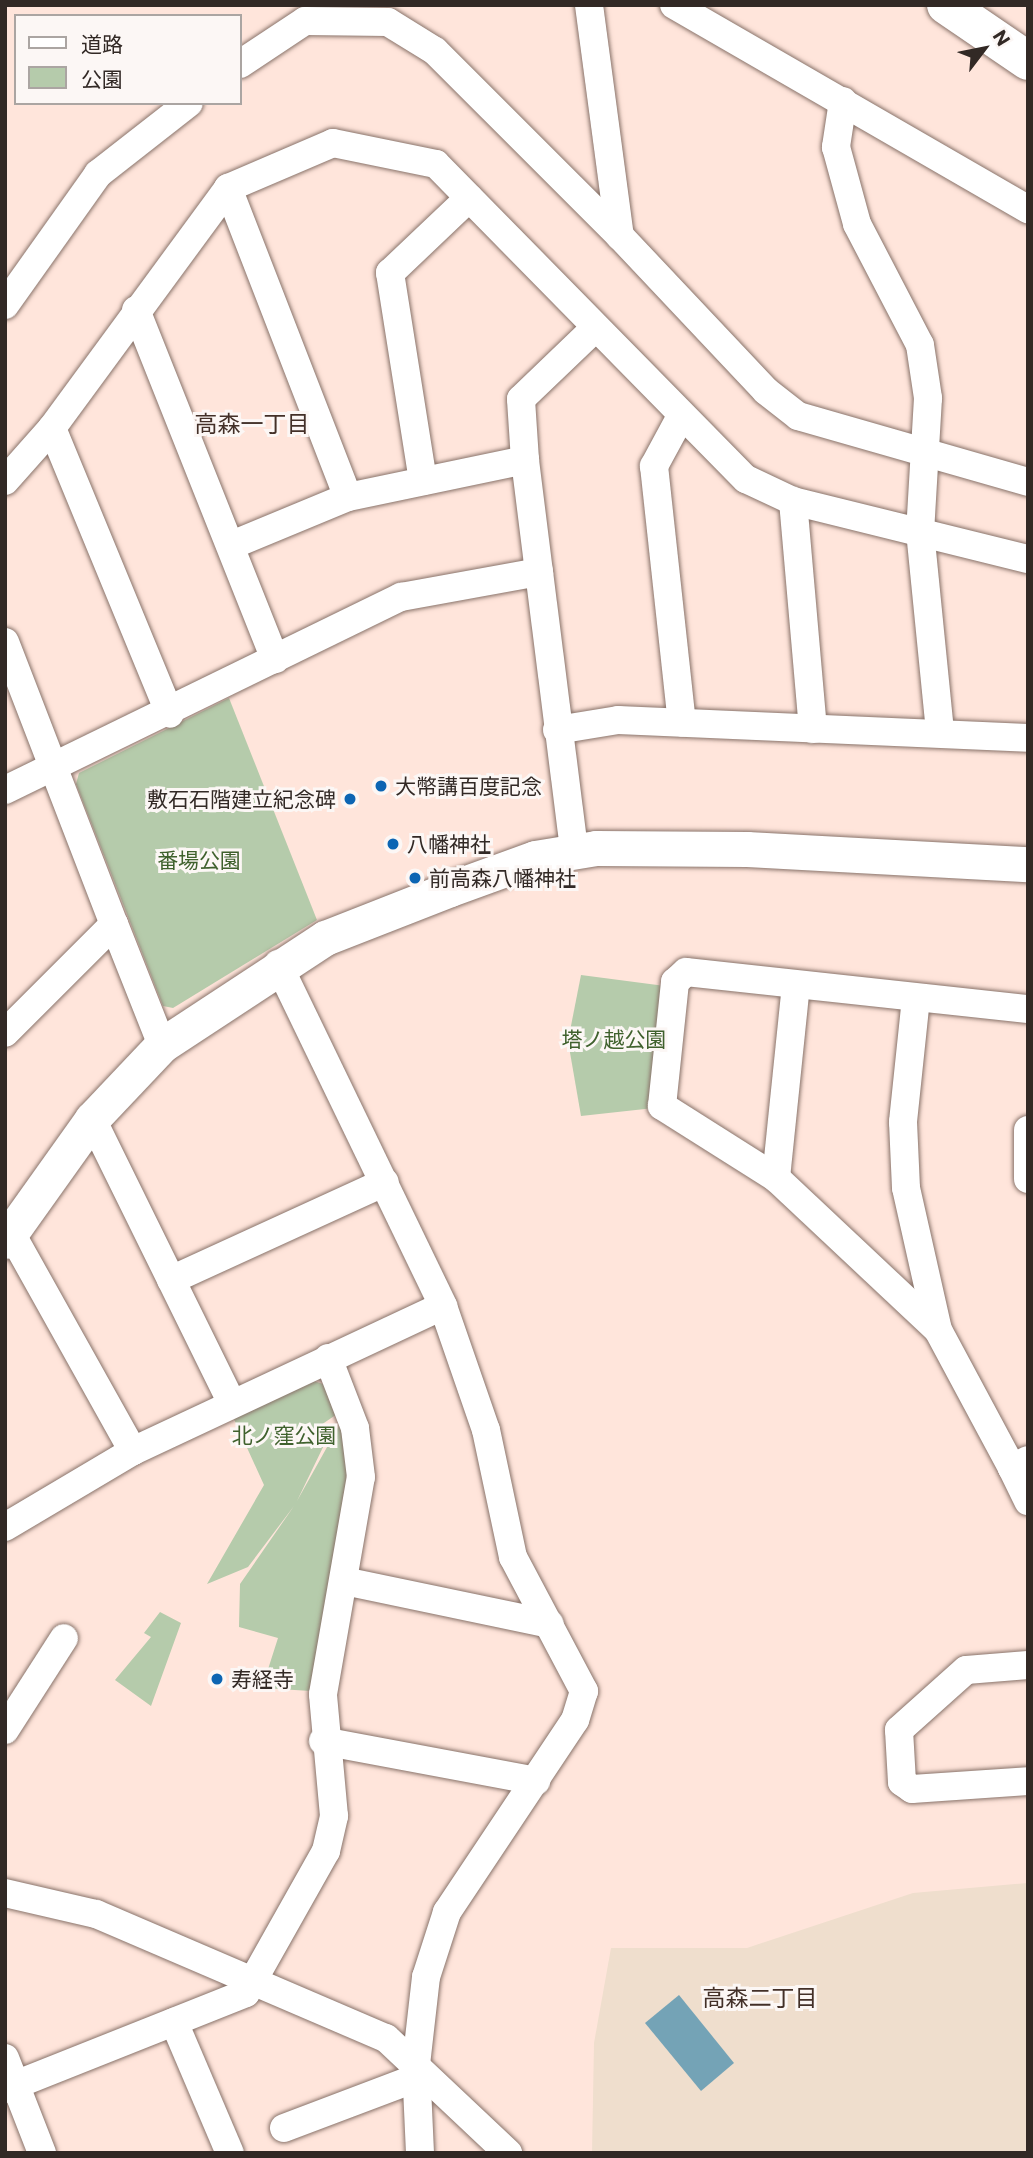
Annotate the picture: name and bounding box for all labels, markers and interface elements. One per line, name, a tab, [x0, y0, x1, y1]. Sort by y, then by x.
legend	[14, 14, 242, 105]
north arrow	[949, 14, 1019, 84]
text: N	[989, 25, 1016, 50]
text: 道路	[81, 31, 123, 56]
text: 公園	[81, 66, 123, 91]
district label: 高森一丁目	[195, 409, 309, 437]
place label: 大幣講百度記念	[395, 773, 542, 799]
marker: 大幣講百度記念	[373, 778, 389, 794]
place label: 敷石石階建立紀念碑	[147, 786, 336, 812]
marker: 敷石石階建立紀念碑	[342, 791, 358, 807]
place label: 八幡神社	[407, 831, 491, 857]
marker: 八幡神社	[385, 836, 401, 852]
park label: 番場公園	[157, 847, 241, 873]
place label: 前高森八幡神社	[429, 865, 576, 891]
marker: 前高森八幡神社	[407, 870, 423, 886]
park label: 塔ノ越公園	[562, 1026, 666, 1052]
park label: 北ノ窪公園	[232, 1422, 336, 1448]
place label: 寿経寺	[231, 1666, 294, 1692]
marker: 寿経寺	[209, 1671, 225, 1687]
district label: 高森二丁目	[703, 1983, 817, 2011]

